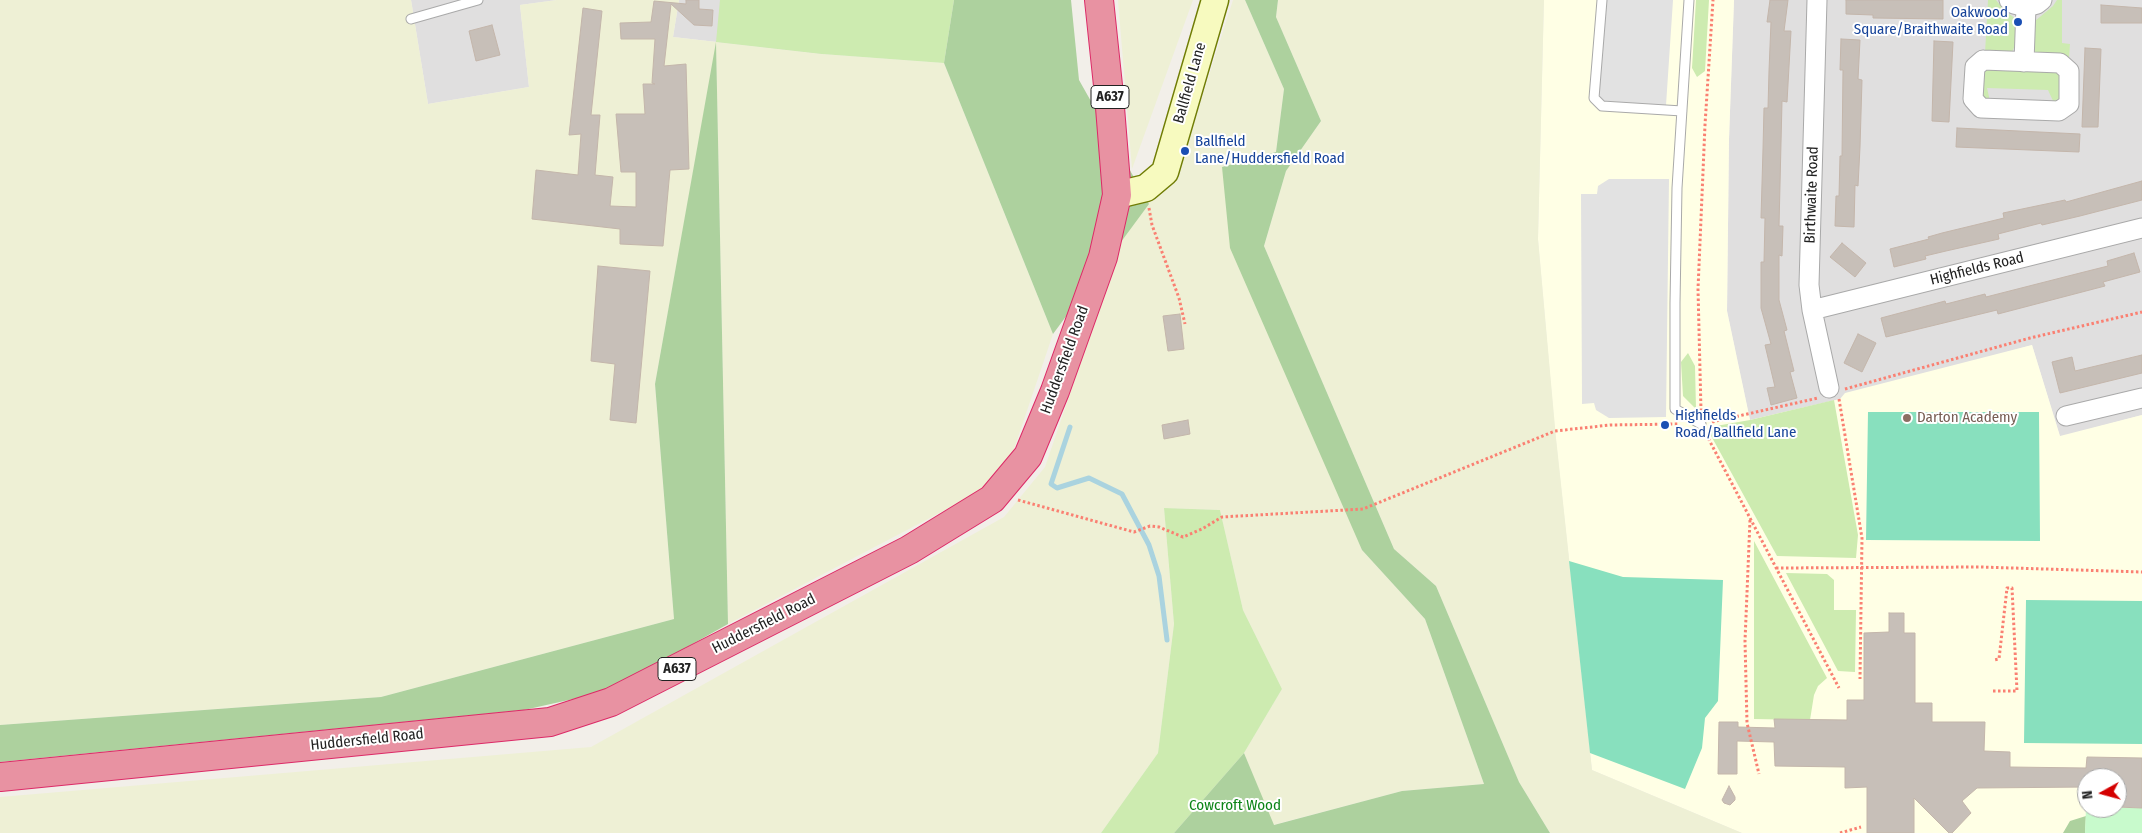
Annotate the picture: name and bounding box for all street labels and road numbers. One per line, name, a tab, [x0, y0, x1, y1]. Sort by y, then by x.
street label: Ballfield Lane	[1170, 41, 1210, 125]
road number: A637	[1091, 85, 1129, 108]
street label: Birthwaite Road	[1801, 146, 1823, 244]
street label: Highfields Road	[1928, 249, 2026, 289]
street label: Huddersfield Road	[1037, 304, 1093, 416]
street label: Huddersfield Road	[709, 590, 819, 658]
road number: A637	[658, 658, 696, 681]
street label: Huddersfield Road	[310, 725, 424, 755]

